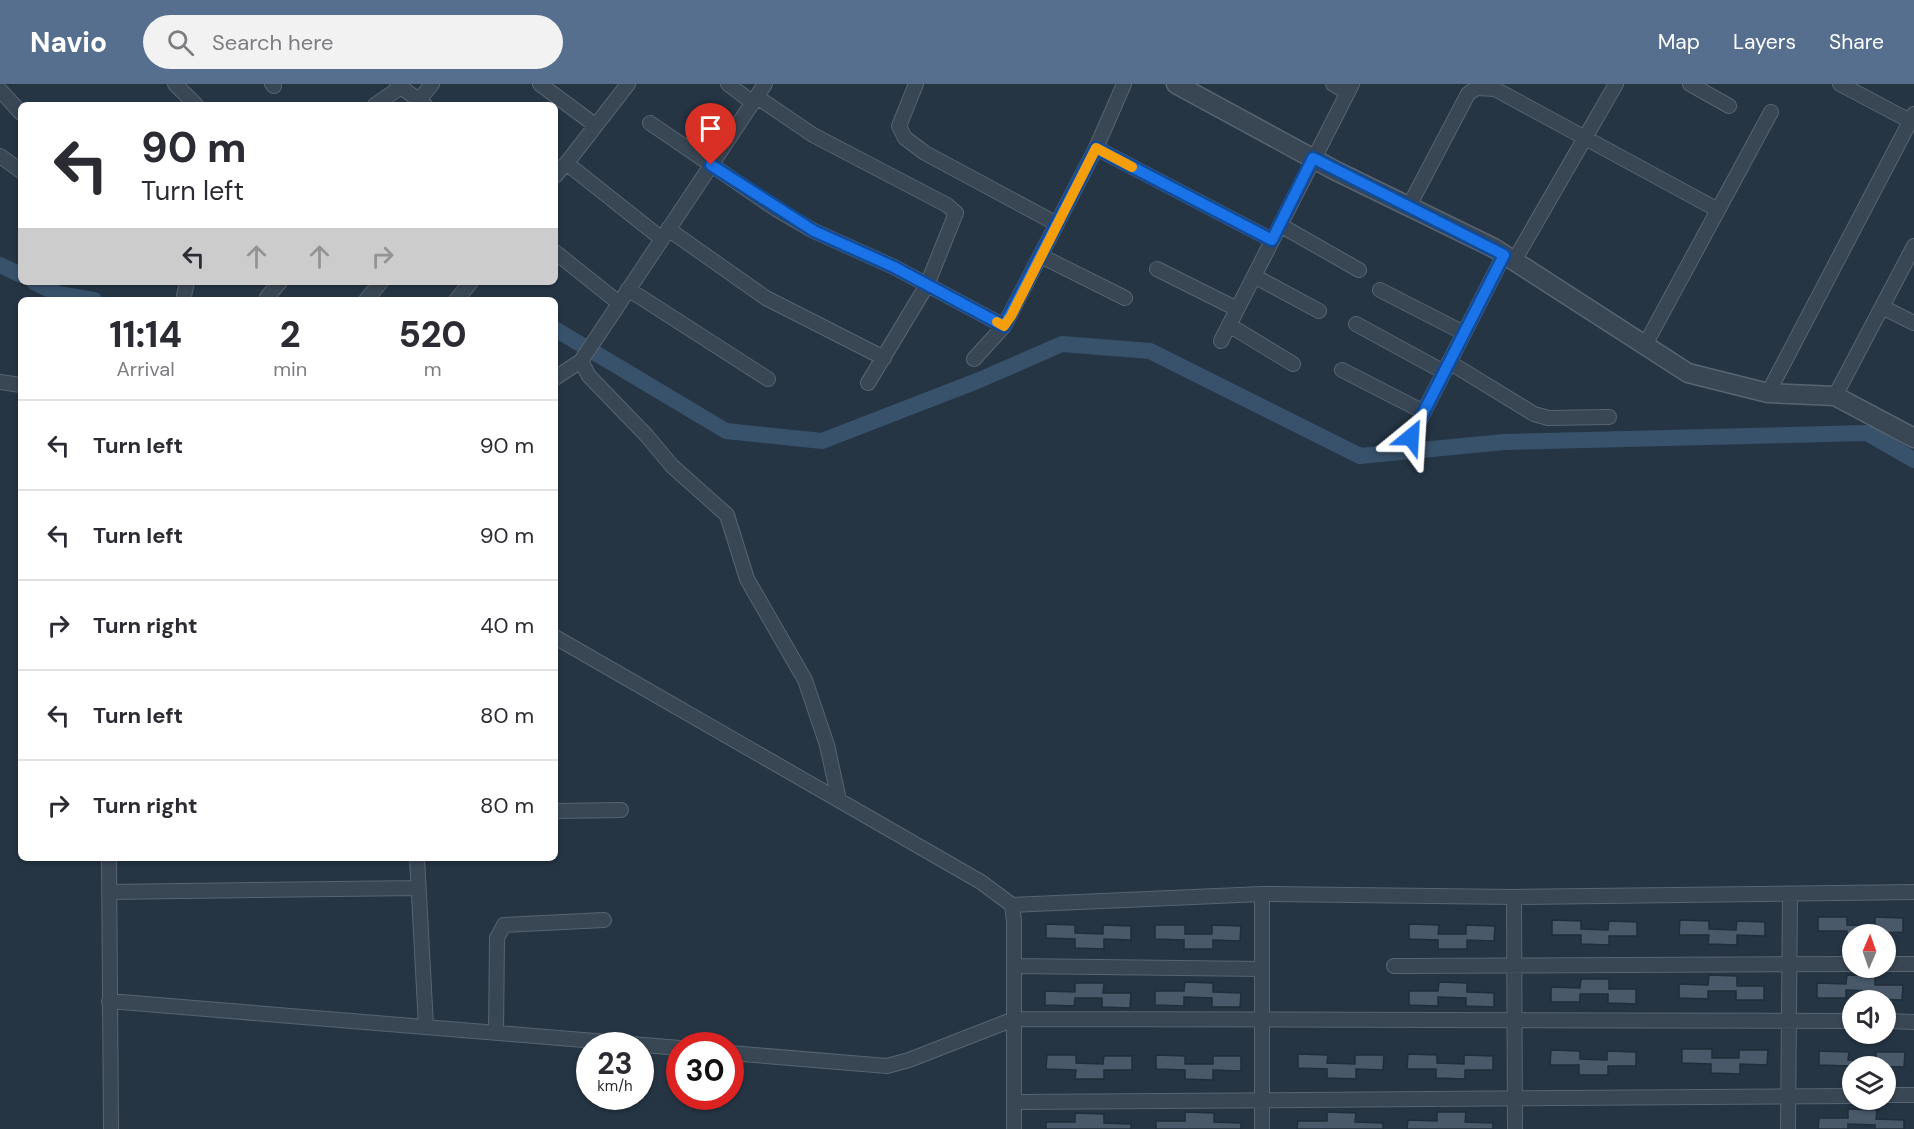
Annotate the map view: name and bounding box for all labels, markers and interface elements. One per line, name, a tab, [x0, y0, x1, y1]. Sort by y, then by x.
search box	[143, 15, 563, 69]
text: Navio	[30, 24, 107, 61]
icon: search	[164, 26, 197, 59]
text: Search here	[212, 28, 333, 57]
text: Map	[1658, 28, 1700, 56]
text: Layers	[1733, 28, 1796, 56]
text: Share	[1829, 28, 1884, 56]
pin	[685, 103, 736, 165]
icon: arrive	[694, 112, 727, 145]
text: 90 m	[141, 120, 247, 175]
icon: left	[42, 126, 120, 204]
text: Turn left	[141, 173, 244, 208]
icon: left	[177, 240, 210, 273]
icon: ahead	[240, 240, 273, 273]
icon: ahead	[303, 240, 336, 273]
icon: right	[366, 240, 399, 273]
text: 11:14	[109, 311, 182, 358]
text: 2	[280, 311, 301, 358]
text: 520	[398, 311, 467, 358]
text: Arrival	[116, 356, 175, 382]
text: min	[273, 356, 307, 382]
text: m	[424, 356, 442, 382]
position arrow	[1379, 405, 1443, 469]
icon: left	[42, 429, 75, 462]
text: Turn left	[93, 431, 183, 460]
text: 90 m	[480, 431, 534, 460]
icon: left	[42, 519, 75, 552]
text: Turn left	[93, 521, 183, 550]
text: 90 m	[480, 521, 534, 550]
icon: right	[42, 609, 75, 642]
text: Turn right	[93, 611, 198, 640]
text: 40 m	[480, 611, 534, 640]
icon: left	[42, 699, 75, 732]
text: Turn left	[93, 701, 183, 730]
text: 80 m	[480, 701, 534, 730]
icon: right	[42, 789, 75, 822]
text: Turn right	[93, 791, 198, 820]
text: 80 m	[480, 791, 534, 820]
north arrow	[1842, 924, 1896, 978]
map controls	[1842, 924, 1896, 1110]
button: sound	[1842, 990, 1896, 1044]
speed limit sign: 30	[666, 1032, 744, 1110]
text: 23	[597, 1044, 633, 1083]
button: layers	[1842, 1056, 1896, 1110]
text: km/h	[597, 1076, 633, 1096]

